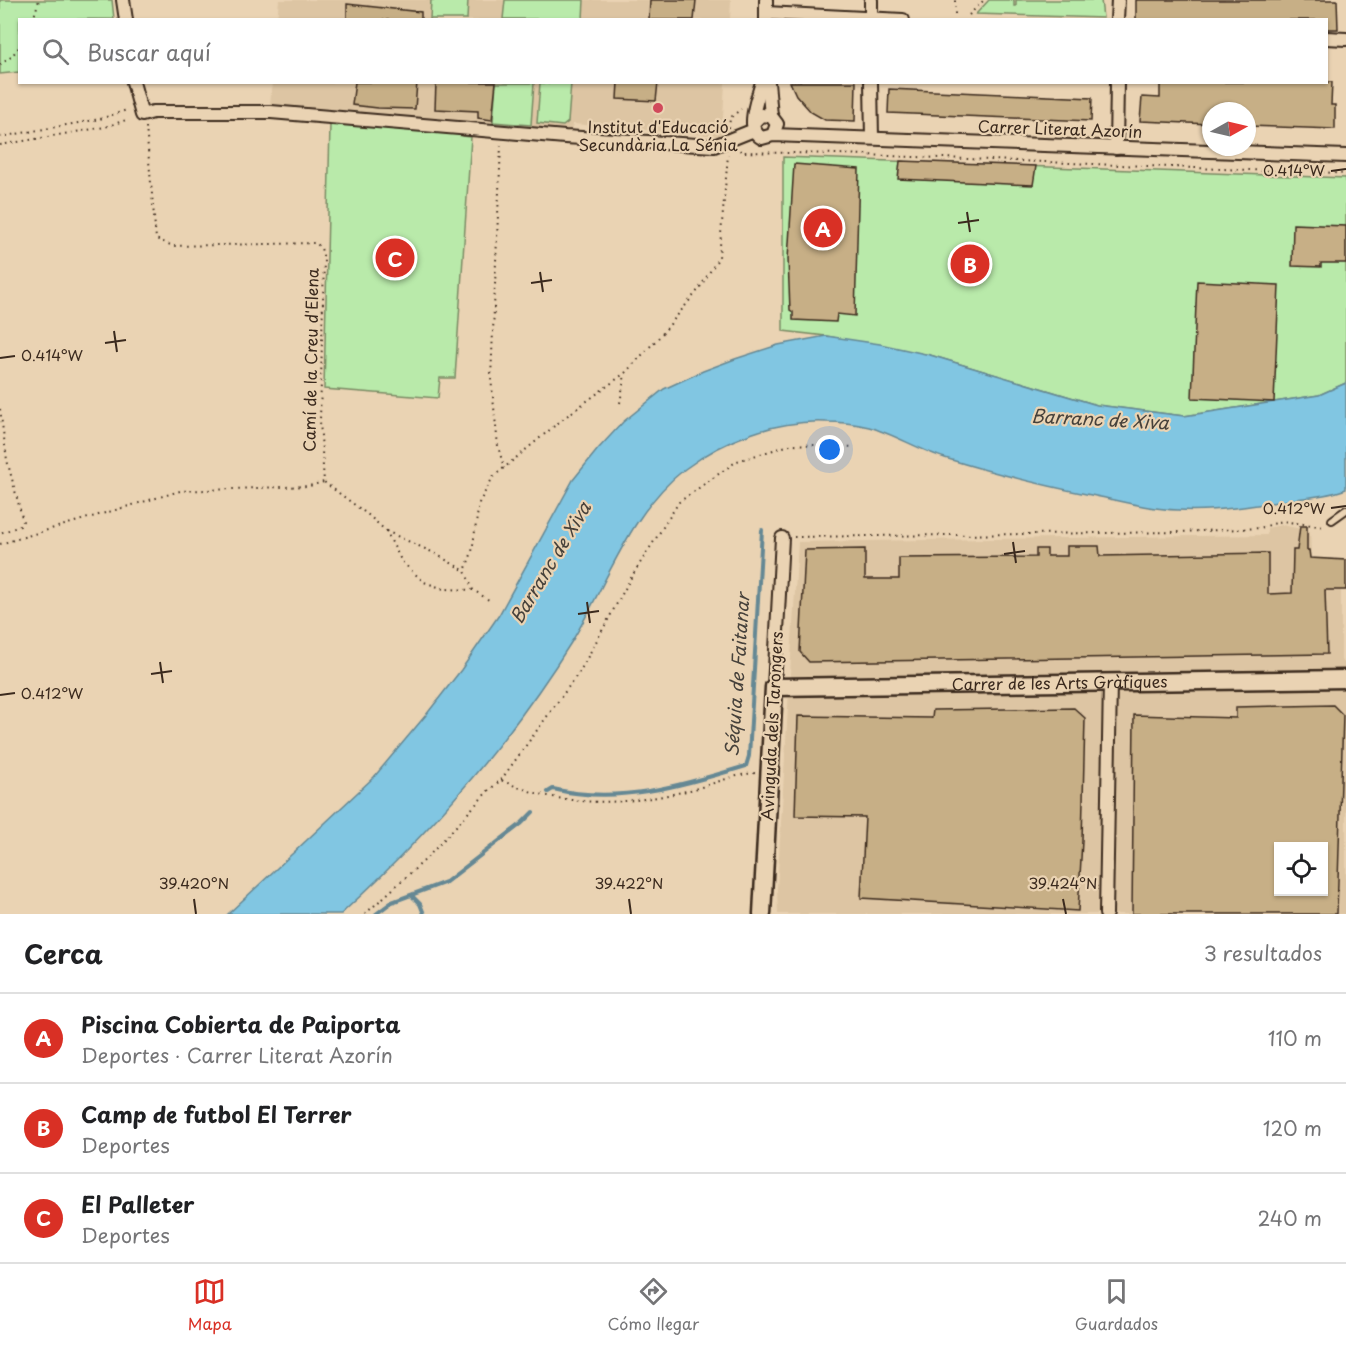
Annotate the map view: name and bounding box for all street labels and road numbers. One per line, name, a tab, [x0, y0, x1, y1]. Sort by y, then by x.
street label: Carrer Literat Azorín	[977, 113, 1143, 143]
street label: Camí de la Creu d'Elena	[296, 268, 324, 452]
street label: Avinguda dels Tarongers	[754, 631, 788, 821]
street label: Carrer de les Arts Gràfiques	[952, 668, 1168, 696]

